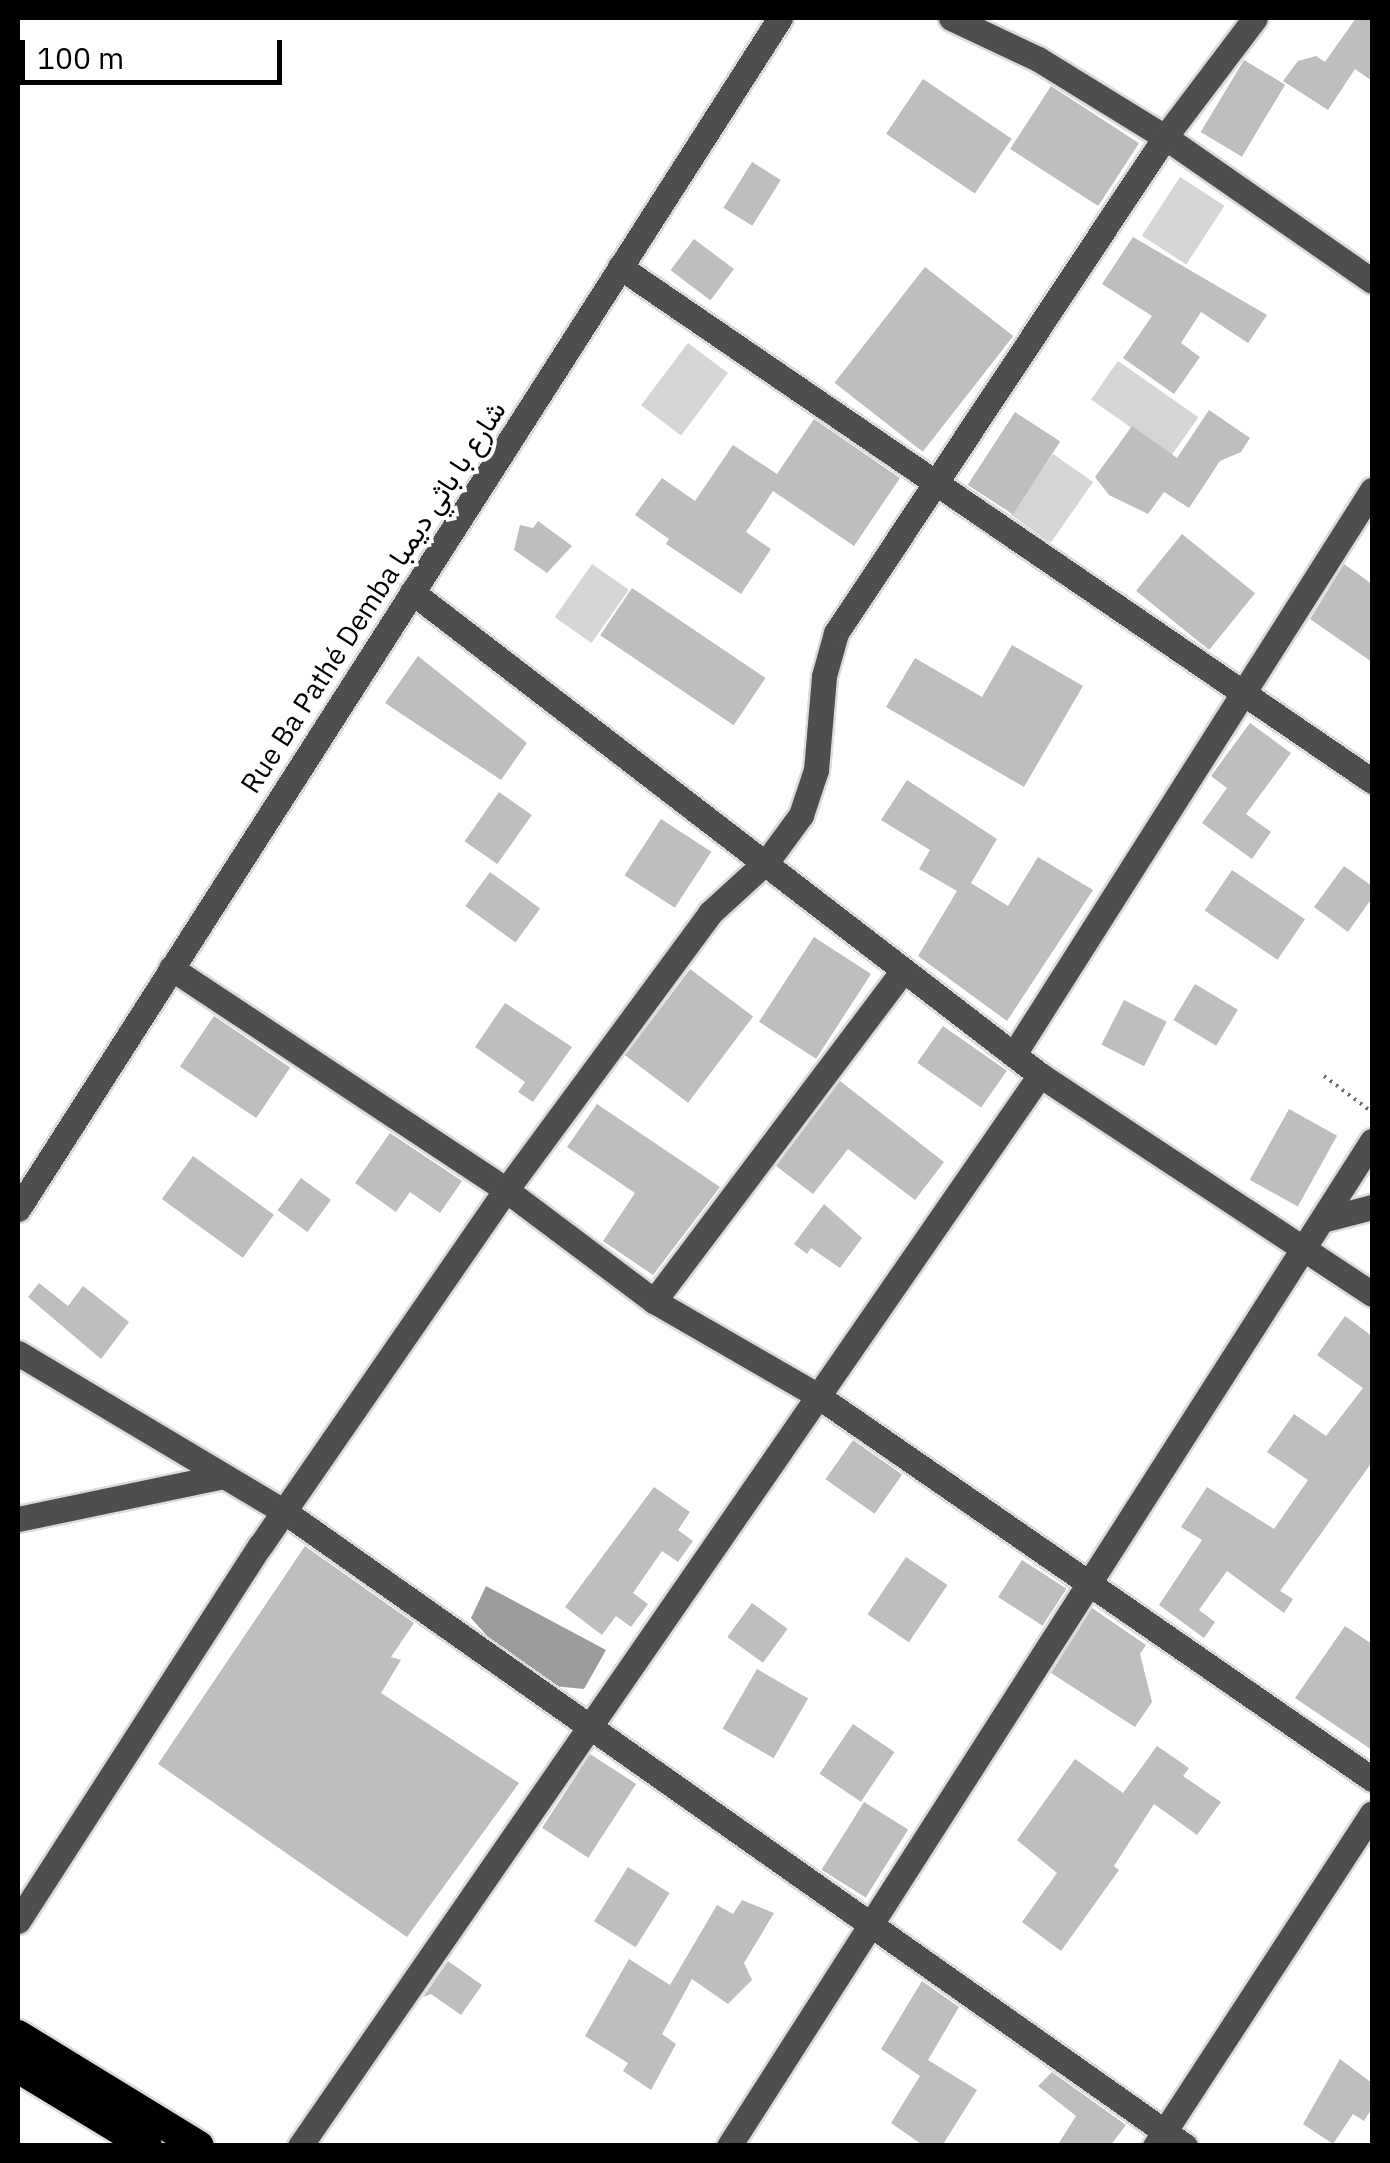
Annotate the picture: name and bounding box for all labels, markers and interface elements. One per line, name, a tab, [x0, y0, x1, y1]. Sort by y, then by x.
scale bar	[25, 20, 288, 82]
text: 100 m	[37, 38, 124, 77]
street label: Rue Ba Pathé Demba شارع با باثي ديمبا	[233, 395, 513, 799]

